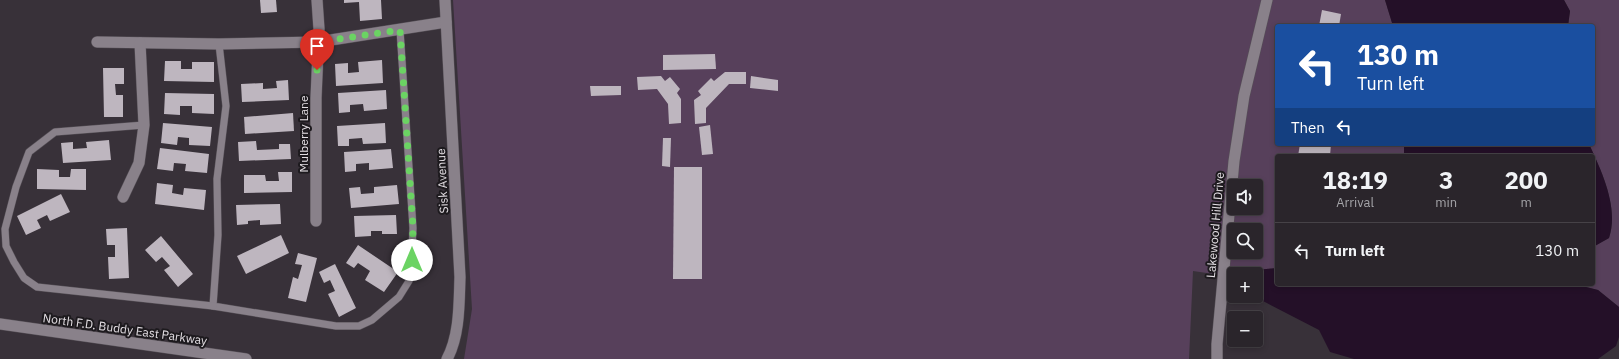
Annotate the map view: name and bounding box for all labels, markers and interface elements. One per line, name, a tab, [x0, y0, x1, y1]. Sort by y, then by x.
pin	[300, 29, 334, 70]
icon: arrive	[306, 35, 328, 57]
text: 130 m	[1357, 36, 1439, 73]
icon: left	[1291, 40, 1343, 92]
text: Turn left	[1357, 72, 1425, 95]
street label: Mulberry Lane	[296, 95, 311, 172]
icon: left	[1333, 116, 1355, 138]
text: Then	[1291, 118, 1325, 137]
street label: Sisk Avenue	[433, 148, 451, 214]
text: 18:19	[1322, 164, 1388, 196]
text: 3	[1439, 164, 1453, 196]
text: 200	[1504, 164, 1548, 196]
street label: Lakewood Hill Drive	[1203, 171, 1227, 278]
map controls	[1227, 179, 1263, 347]
button: sound	[1227, 179, 1263, 215]
text: Arrival	[1336, 194, 1374, 211]
text: min	[1435, 194, 1457, 211]
text: m	[1520, 194, 1532, 211]
button: search	[1227, 223, 1263, 259]
position arrow	[391, 239, 433, 281]
icon: left	[1291, 240, 1313, 262]
text: Turn left	[1325, 241, 1385, 260]
text: 130 m	[1535, 241, 1579, 260]
button: +	[1227, 267, 1263, 303]
street label: North F.D. Buddy East Parkway	[42, 310, 208, 348]
button: −	[1227, 311, 1263, 347]

